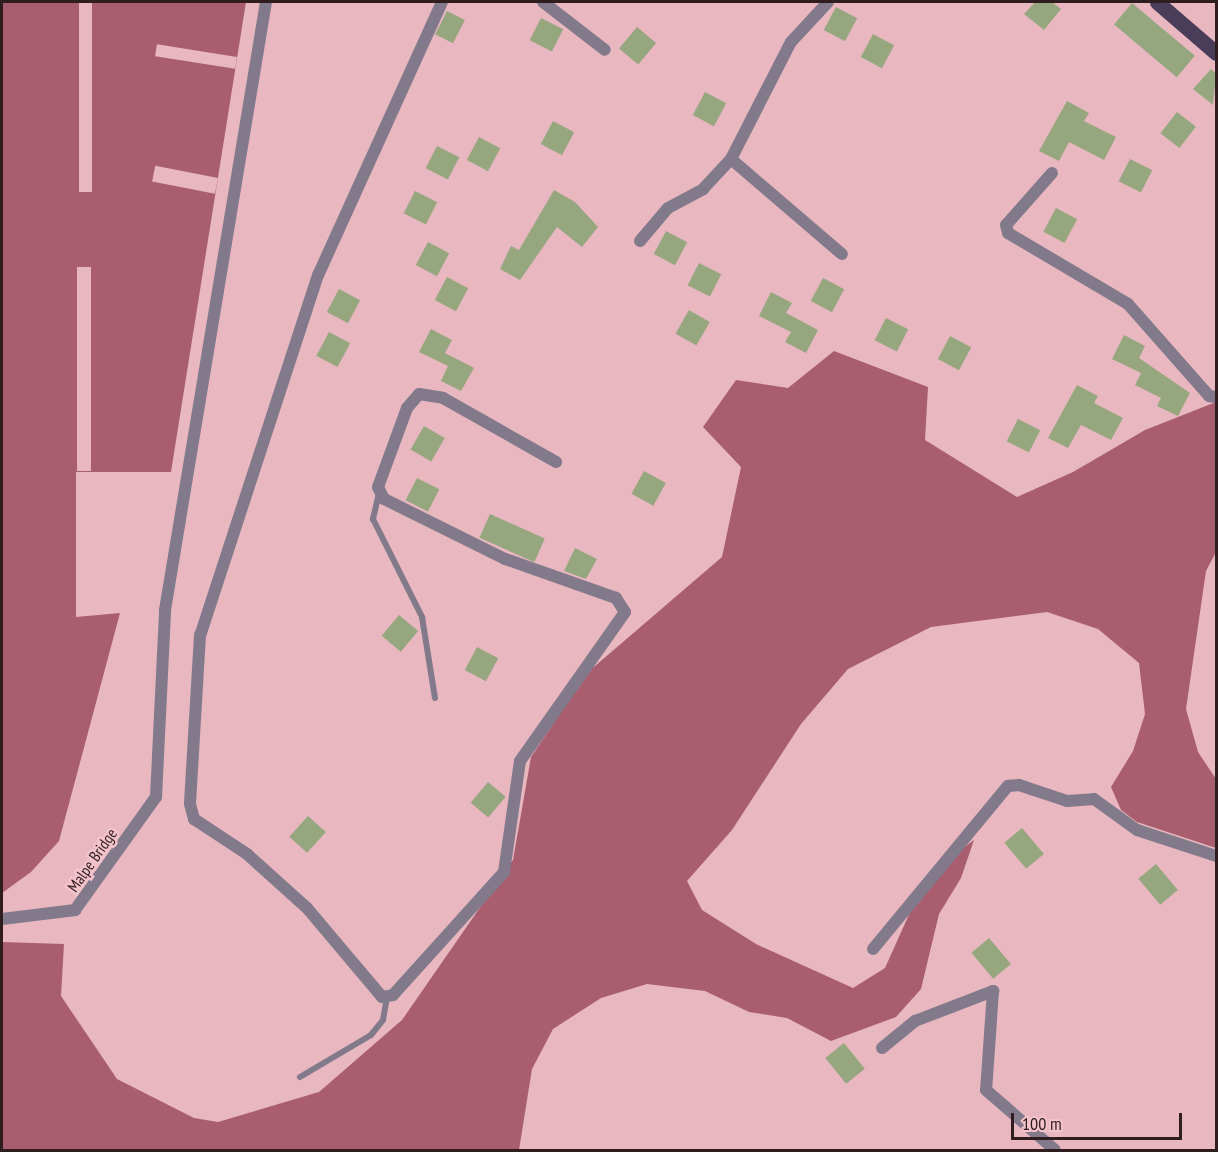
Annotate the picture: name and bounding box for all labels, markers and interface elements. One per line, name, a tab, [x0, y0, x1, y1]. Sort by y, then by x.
street label: Malpe Bridge	[63, 825, 121, 895]
scale bar	[1014, 1101, 1185, 1139]
text: 100 m	[1022, 1112, 1062, 1135]

